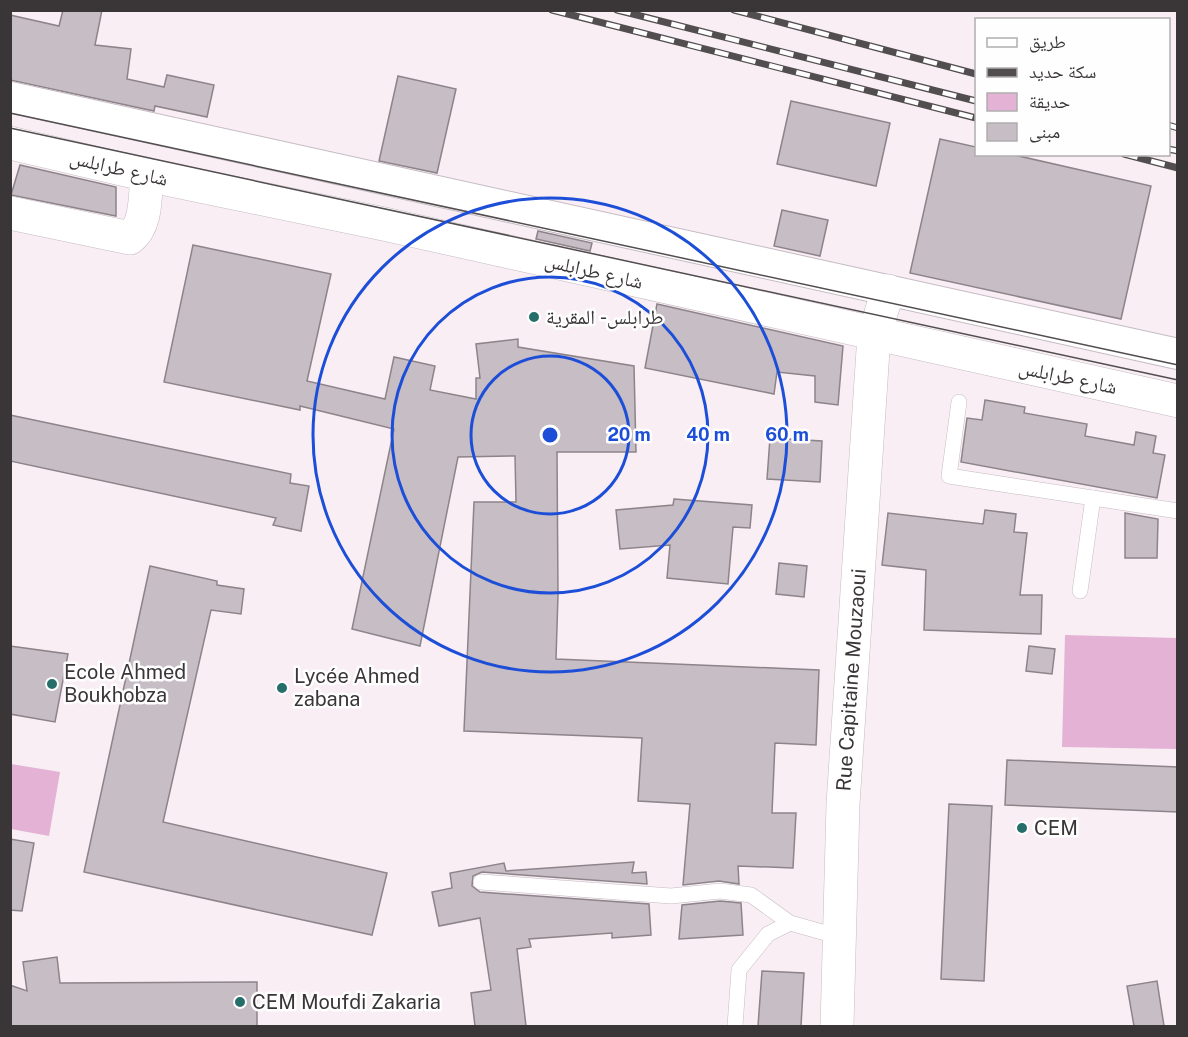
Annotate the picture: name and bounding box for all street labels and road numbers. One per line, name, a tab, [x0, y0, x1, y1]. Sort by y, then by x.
street label: شارع طرابلس	[68, 145, 170, 192]
street label: شارع طرابلس	[543, 248, 645, 295]
street label: شارع طرابلس	[1017, 355, 1119, 400]
street label: Rue Capitaine Mouzaoui	[831, 568, 871, 792]

